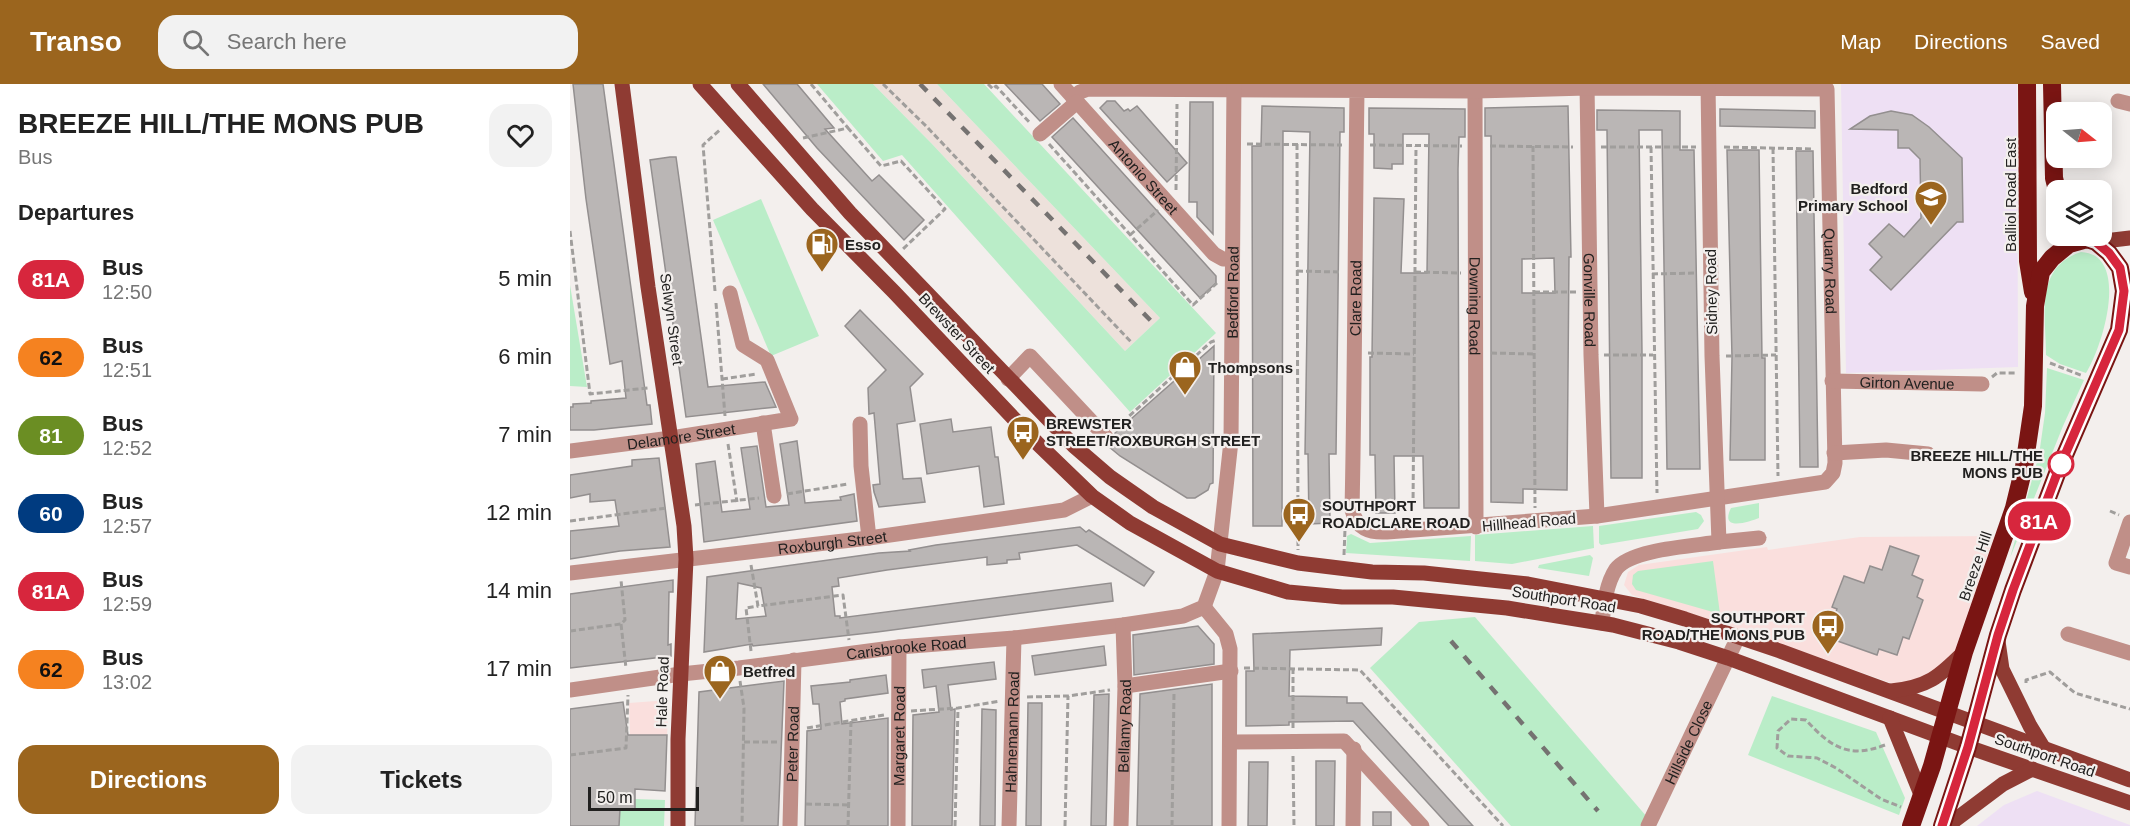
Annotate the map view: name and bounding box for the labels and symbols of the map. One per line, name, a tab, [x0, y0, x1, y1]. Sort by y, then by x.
north arrow	[2046, 102, 2112, 168]
street label: Antonio Street	[1106, 135, 1183, 218]
street label: Balliol Road East	[2002, 137, 2019, 252]
school or university icon: Bedford Primary School	[1913, 179, 1949, 226]
place label: Bedford Primary School	[1798, 180, 1908, 214]
fuel station icon: Esso	[804, 226, 840, 273]
street label: Quarry Road	[1821, 228, 1840, 314]
place label: Esso	[845, 236, 881, 253]
street label: Bedford Road	[1223, 246, 1241, 339]
street label: Sidney Road	[1702, 249, 1720, 335]
street label: Gonville Road	[1581, 253, 1599, 347]
street label: Downing Road	[1467, 257, 1484, 355]
street label: Clare Road	[1346, 260, 1364, 336]
street label: Selwyn Street	[657, 272, 687, 367]
street label: Brewster Street	[916, 289, 999, 377]
shop icon: Thompsons	[1167, 349, 1203, 396]
place label: Thompsons	[1208, 359, 1293, 376]
street label: Girton Avenue	[1859, 373, 1955, 392]
bus stop icon: BREWSTER STREET/ROXBURGH STREET	[1005, 414, 1041, 461]
place label: BREWSTER STREET/ROXBURGH STREET	[1046, 415, 1260, 449]
street label: Delamore Street	[626, 419, 737, 452]
place label: BREEZE HILL/THE MONS PUB	[1910, 447, 2043, 481]
marker: BREEZE HILL/THE MONS PUB	[2048, 451, 2074, 477]
bus stop icon: SOUTHPORT ROAD/CLARE ROAD	[1281, 496, 1317, 543]
place label: SOUTHPORT ROAD/CLARE ROAD	[1322, 497, 1470, 531]
line badge: 81A	[2004, 502, 2074, 540]
street label: Hillhead Road	[1481, 509, 1577, 535]
street label: Roxburgh Street	[777, 527, 888, 557]
street label: Breeze Hill	[1955, 529, 1995, 603]
street label: Southport Road	[1511, 582, 1617, 616]
bus stop icon: SOUTHPORT ROAD/THE MONS PUB	[1810, 608, 1846, 655]
place label: SOUTHPORT ROAD/THE MONS PUB	[1642, 609, 1805, 643]
street label: Carisbrooke Road	[845, 633, 967, 662]
shop icon: Betfred	[702, 653, 738, 700]
street label: Hale Road	[652, 656, 672, 728]
place label: Betfred	[743, 663, 796, 680]
street label: Hahnemann Road	[1001, 671, 1022, 793]
street label: Bellamy Road	[1114, 679, 1134, 773]
street label: Margaret Road	[890, 686, 907, 786]
street label: Hillside Close	[1661, 697, 1715, 787]
street label: Peter Road	[783, 706, 801, 782]
street label: Southport Road	[1993, 730, 2097, 780]
scale bar	[588, 784, 699, 812]

